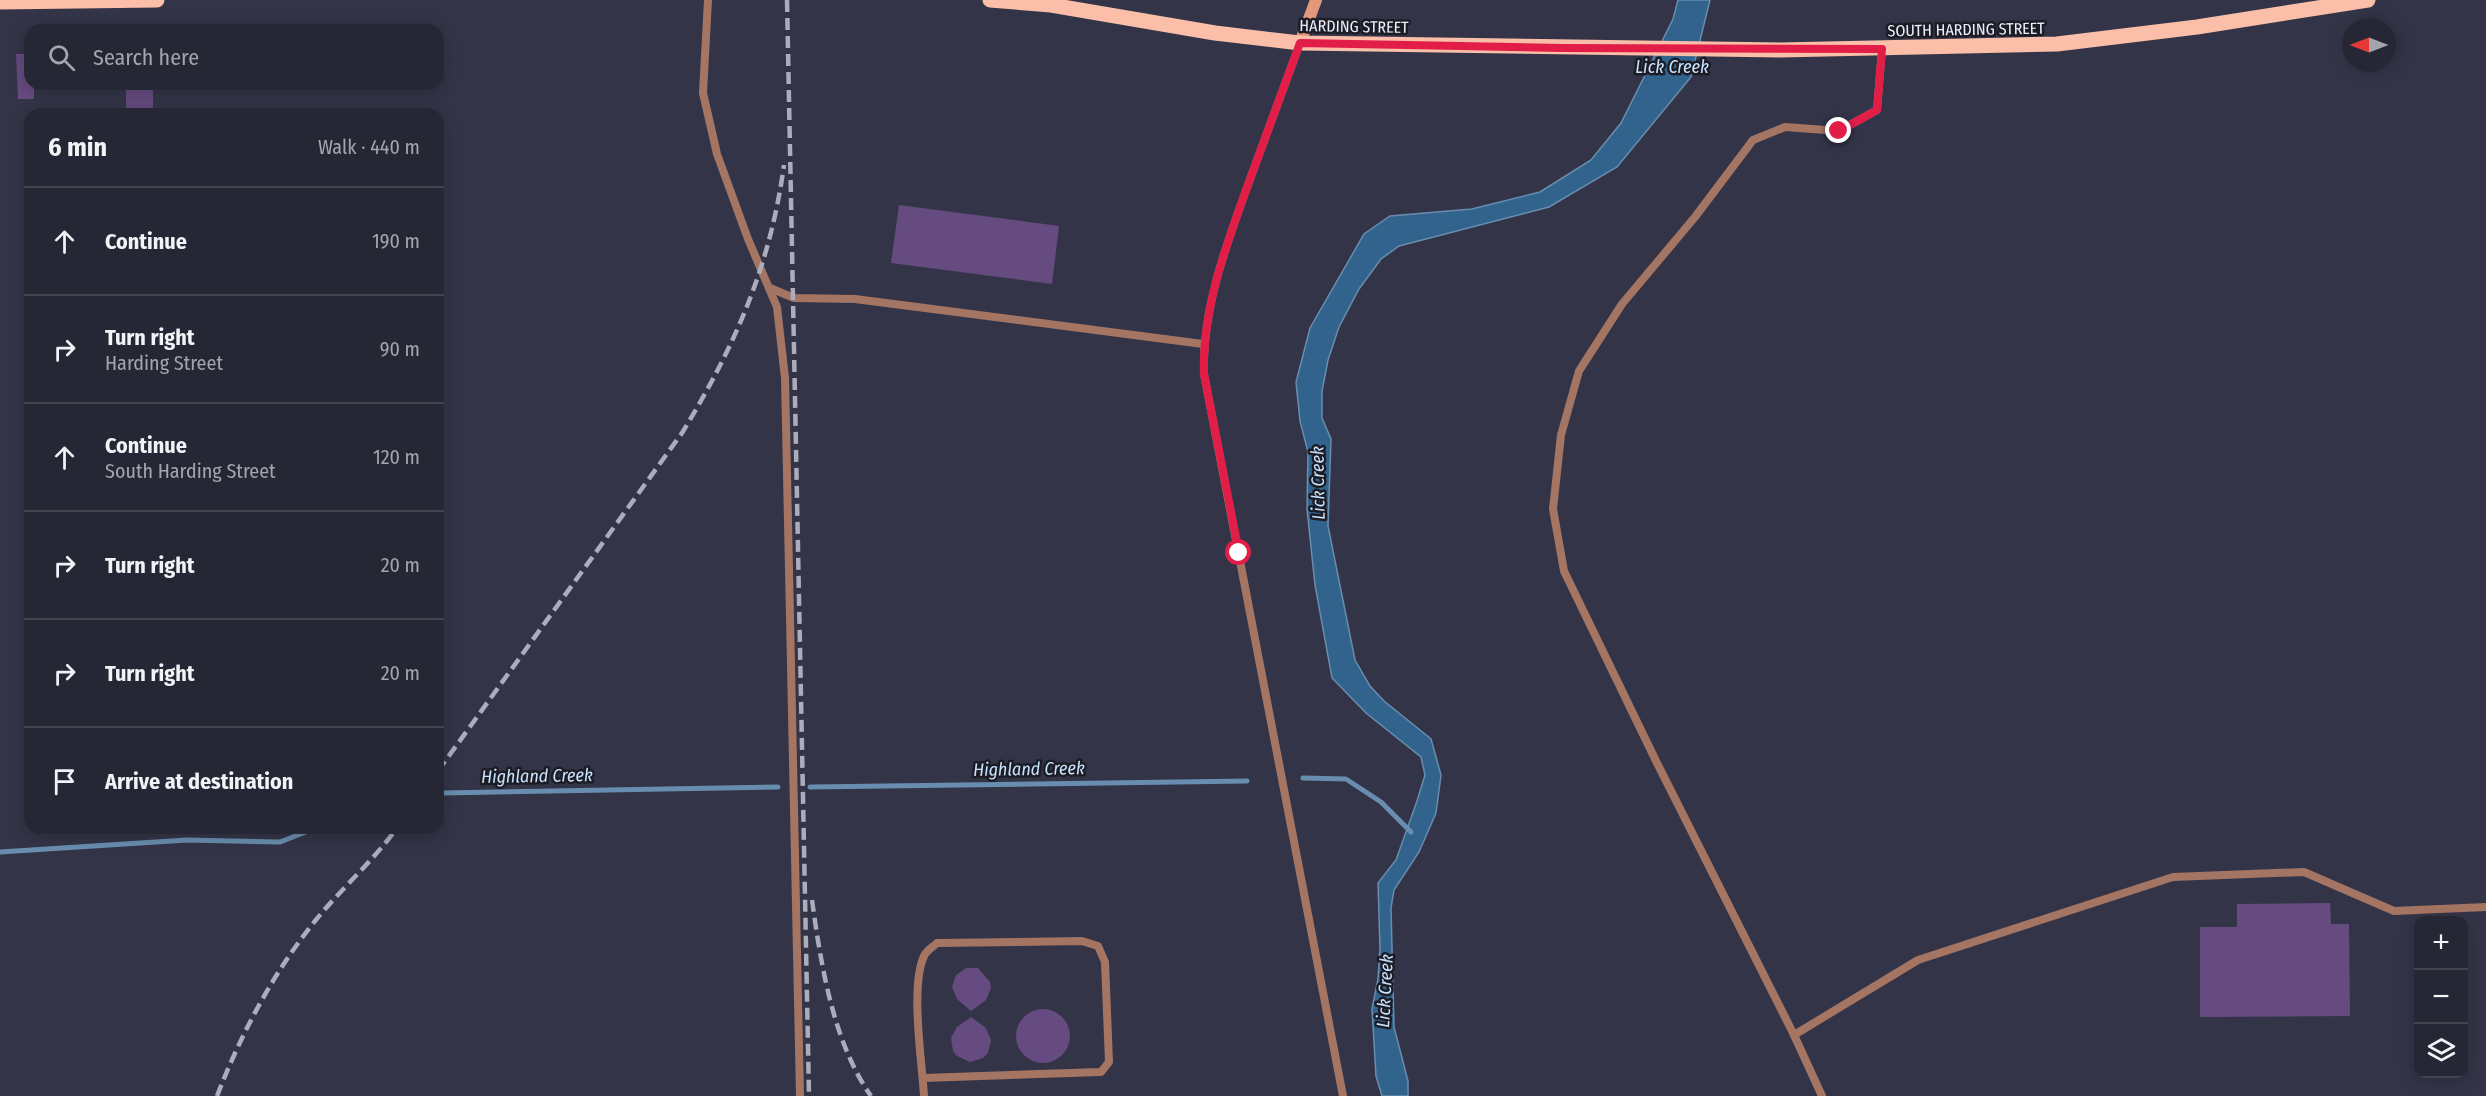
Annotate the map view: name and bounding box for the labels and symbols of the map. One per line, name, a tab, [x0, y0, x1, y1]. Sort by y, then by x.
street label: HARDING STREET	[1299, 16, 1409, 37]
north arrow	[2342, 18, 2396, 72]
street label: SOUTH HARDING STREET	[1887, 19, 2045, 40]
water label: Lick Creek	[1635, 56, 1709, 78]
route end	[1825, 117, 1851, 143]
water label: Lick Creek	[1306, 446, 1330, 520]
route start	[1225, 539, 1251, 565]
water label: Highland Creek	[973, 757, 1085, 781]
water label: Highland Creek	[481, 764, 593, 788]
water label: Lick Creek	[1372, 954, 1398, 1028]

